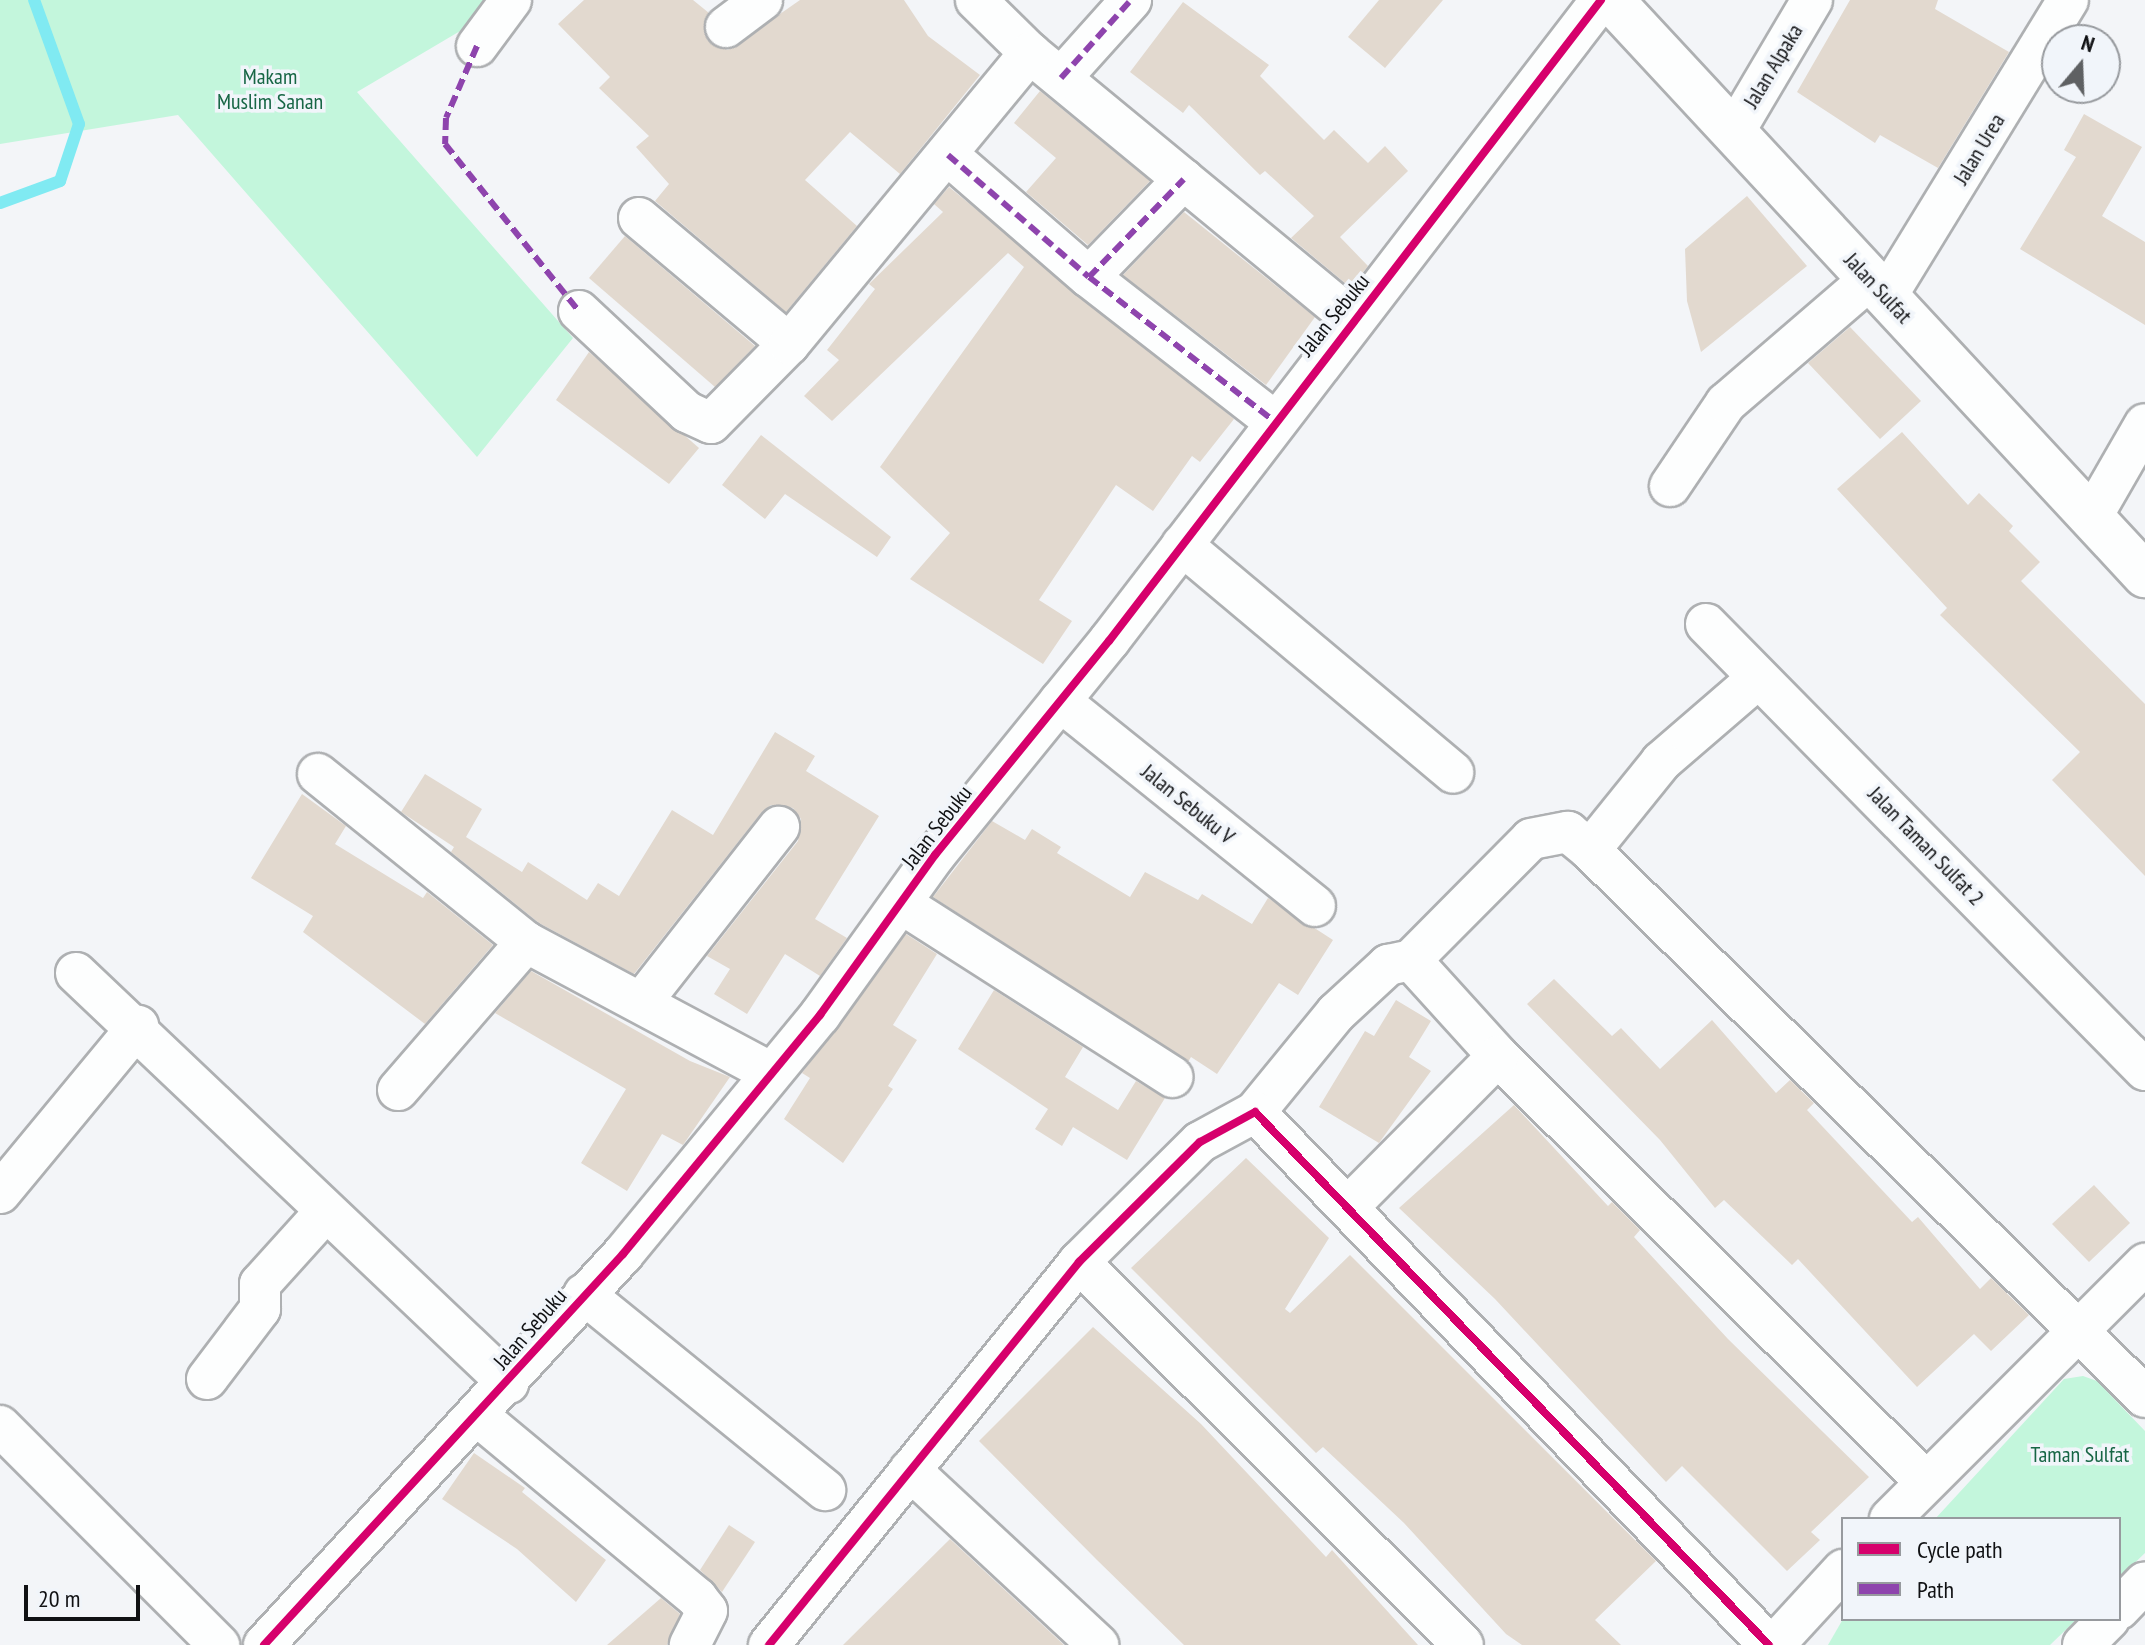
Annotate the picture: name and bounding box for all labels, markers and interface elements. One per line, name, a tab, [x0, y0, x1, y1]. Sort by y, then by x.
street label: Jalan Alpaka	[1738, 19, 1808, 113]
north arrow	[2041, 24, 2121, 104]
text: N	[2078, 28, 2098, 58]
park label: Makam Muslim Sanan	[217, 63, 323, 114]
street label: Jalan Urea	[1948, 109, 2010, 189]
street label: Jalan Sulfat	[1839, 247, 1917, 329]
street label: Jalan Sebuku	[1293, 269, 1375, 361]
street label: Jalan Sebuku V	[1136, 758, 1240, 850]
street label: Jalan Sebuku	[896, 780, 978, 874]
street label: Jalan Taman Sulfat 2	[1862, 781, 1990, 911]
street label: Jalan Sebuku	[488, 1283, 572, 1375]
park label: Taman Sulfat	[2031, 1442, 2129, 1468]
legend	[1841, 1517, 2121, 1621]
text: Cycle path	[1917, 1534, 2003, 1565]
scale bar	[28, 1569, 144, 1619]
text: Path	[1917, 1574, 1954, 1605]
text: 20 m	[38, 1583, 80, 1614]

